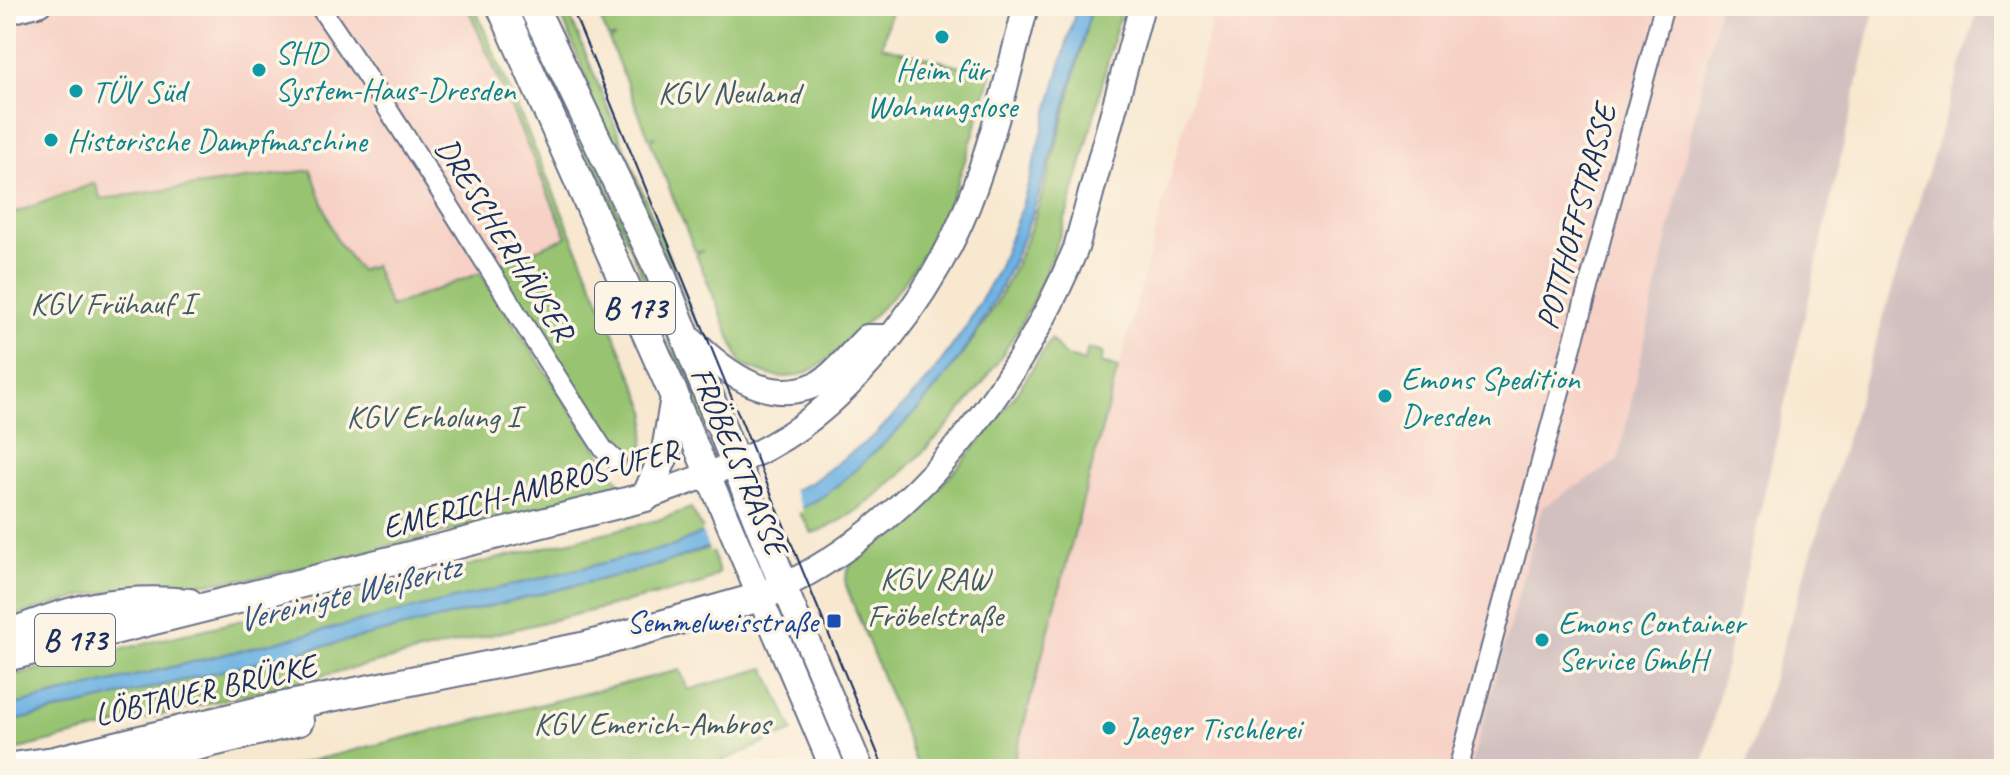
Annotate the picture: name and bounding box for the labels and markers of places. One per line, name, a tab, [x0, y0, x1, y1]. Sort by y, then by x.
marker: Heim für Wohnungslose	[933, 28, 951, 46]
place label: SHD System-Haus-Dresden	[275, 32, 517, 110]
place label: Heim für Wohnungslose	[867, 49, 1020, 127]
marker: SHD System-Haus-Dresden	[250, 61, 268, 79]
place label: TÜV Süd	[92, 71, 190, 112]
marker: TÜV Süd	[67, 82, 85, 100]
place label: Historische Dampfmaschine	[67, 120, 369, 161]
marker: Historische Dampfmaschine	[42, 131, 60, 149]
place label: Emons Spedition Dresden	[1401, 358, 1581, 436]
marker: Emons Spedition Dresden	[1376, 387, 1394, 405]
place label: Semmelweisstraße	[627, 601, 821, 642]
place label: Emons Container Service GmbH	[1558, 602, 1748, 680]
marker: Semmelweisstraße	[825, 612, 843, 630]
marker: Emons Container Service GmbH	[1533, 631, 1551, 649]
place label: Jaeger Tischlerei	[1123, 708, 1305, 749]
marker: Jaeger Tischlerei	[1100, 719, 1118, 737]

